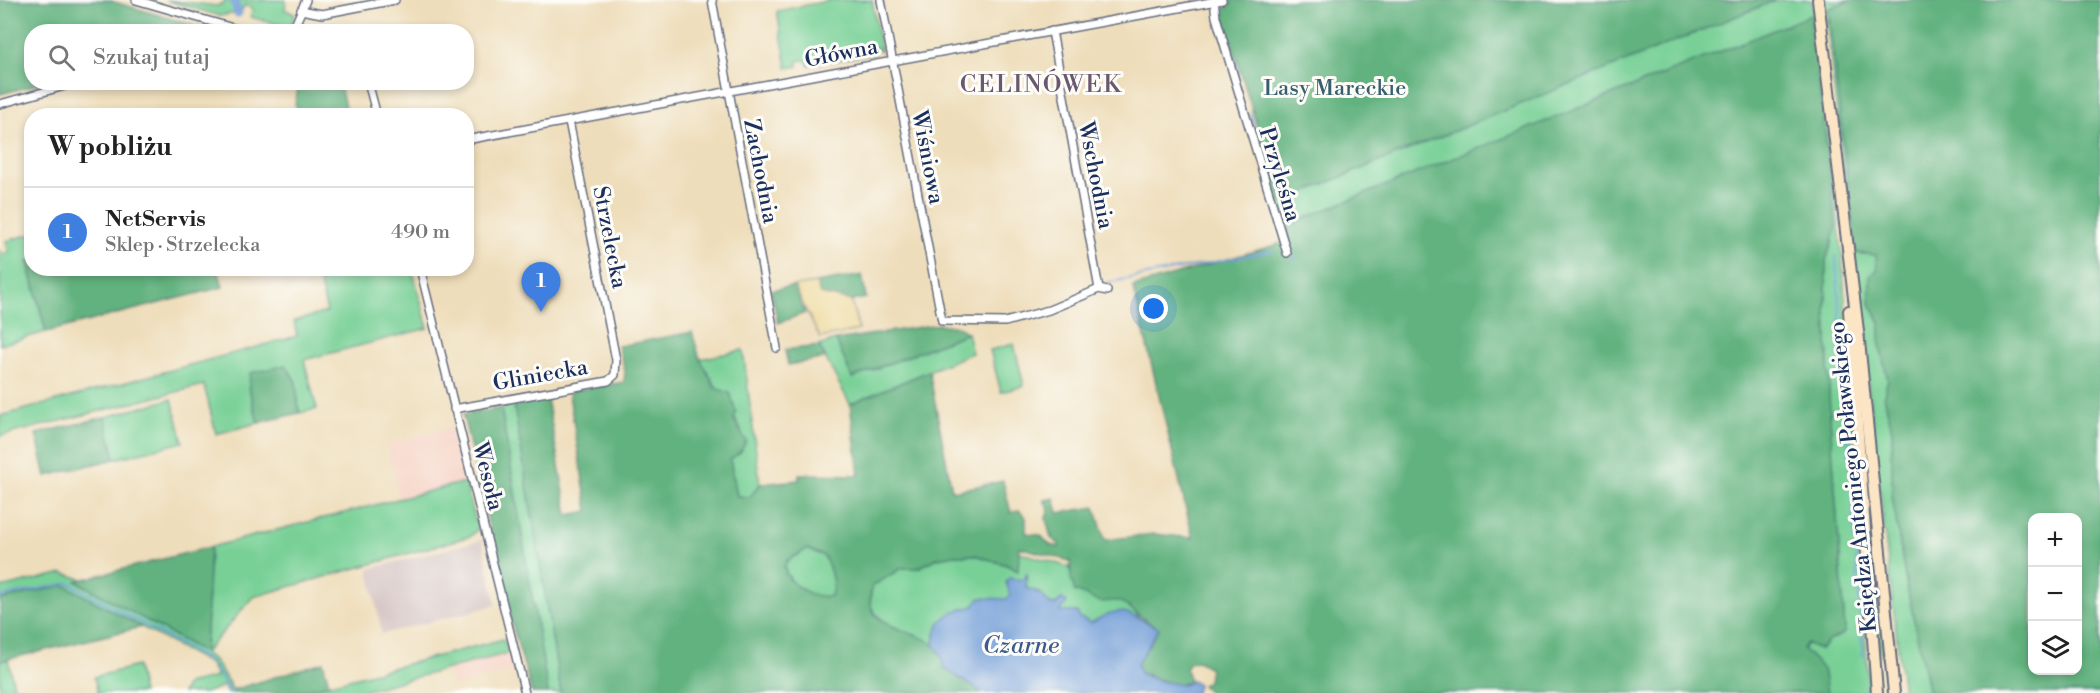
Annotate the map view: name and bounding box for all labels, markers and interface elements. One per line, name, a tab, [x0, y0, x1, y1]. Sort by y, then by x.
search box	[24, 24, 474, 90]
street label: Główna	[802, 33, 881, 74]
icon: search	[45, 41, 78, 74]
text: Szukaj tutaj	[93, 44, 210, 71]
district label: CELINÓWEK	[960, 68, 1122, 100]
park label: Lasy Mareckie	[1264, 75, 1406, 102]
street label: Wiśniowa	[905, 107, 950, 207]
street label: Zachodnia	[737, 117, 784, 227]
street label: Wschodnia	[1072, 118, 1119, 232]
street label: Przyleśna	[1252, 124, 1307, 226]
text: W pobliżu	[48, 131, 172, 163]
street label: Strzelecka	[586, 184, 633, 292]
text: NetServis	[105, 206, 206, 233]
text: 1	[63, 220, 72, 245]
text: 490 m	[391, 220, 450, 245]
text: Sklep · Strzelecka	[105, 233, 260, 258]
pin: 1	[522, 262, 560, 312]
your location	[1139, 294, 1168, 323]
street label: Księdza Antoniego Poławskiego	[1824, 320, 1883, 634]
street label: Gliniecka	[491, 354, 591, 397]
street label: Wesoła	[466, 438, 509, 514]
map controls	[2028, 513, 2082, 675]
button: +	[2028, 513, 2082, 567]
button: −	[2028, 567, 2082, 621]
button: layers	[2028, 621, 2082, 675]
water label: Czarne	[983, 631, 1059, 661]

